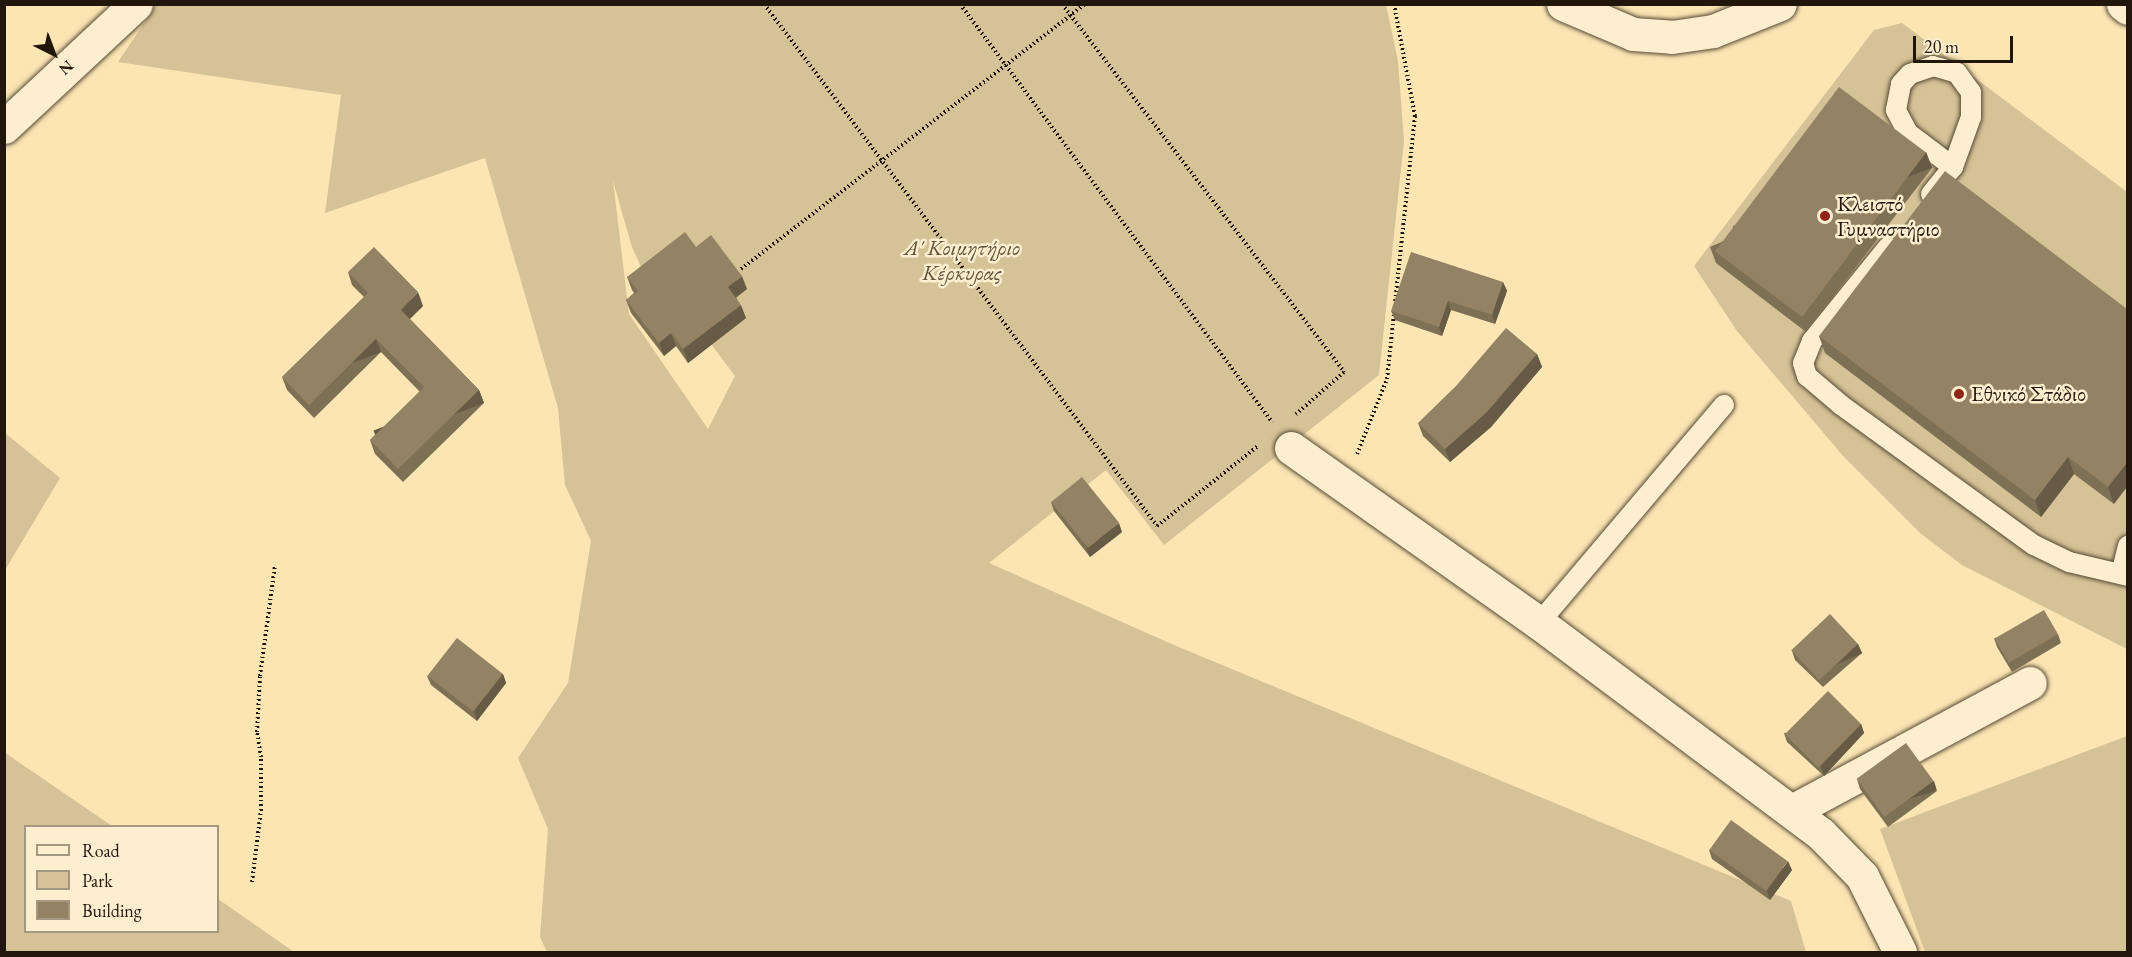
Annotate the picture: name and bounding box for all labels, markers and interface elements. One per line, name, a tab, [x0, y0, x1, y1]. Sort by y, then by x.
north arrow	[24, 24, 84, 84]
scale bar	[1916, 24, 2016, 62]
text: 20 m	[1924, 35, 1959, 58]
text: N	[55, 56, 78, 80]
place label: Κλειστό Γυμναστήριο	[1837, 190, 1939, 242]
marker: Κλειστό Γυμναστήριο	[1818, 209, 1832, 223]
park label: Α' Κοιμητήριο Κέρκυρας	[904, 234, 1020, 286]
place label: Εθνικό Στάδιο	[1971, 381, 2086, 407]
marker: Εθνικό Στάδιο	[1952, 387, 1966, 401]
legend	[24, 825, 219, 933]
text: Road	[82, 839, 120, 862]
text: Park	[82, 869, 113, 892]
text: Building	[82, 899, 142, 922]

